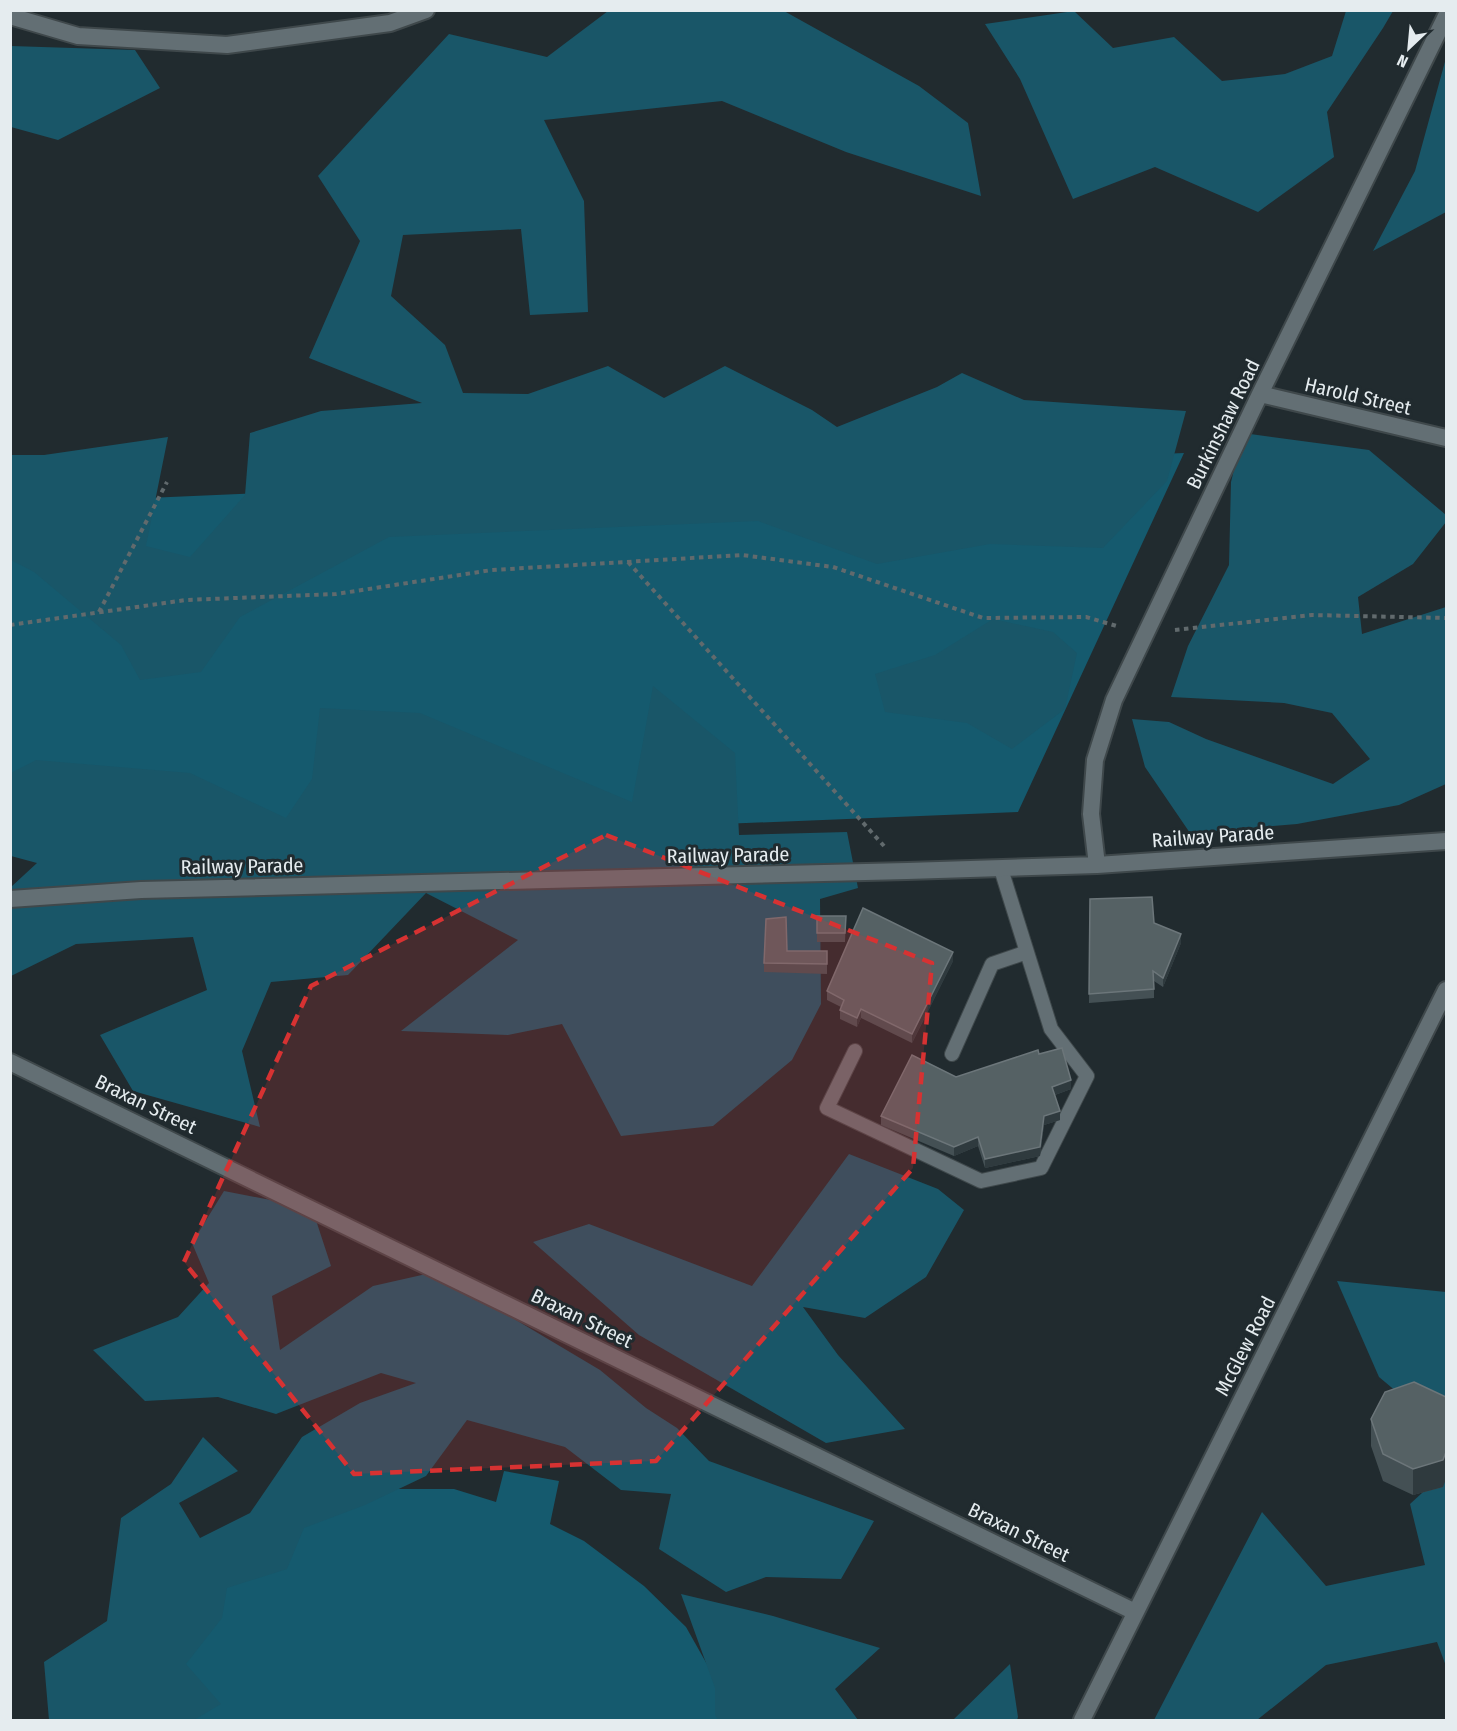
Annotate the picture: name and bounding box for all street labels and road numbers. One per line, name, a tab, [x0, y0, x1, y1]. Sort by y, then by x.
street label: Burkinshaw Road	[1181, 355, 1265, 493]
street label: Harold Street	[1302, 372, 1414, 420]
street label: Railway Parade	[1151, 820, 1275, 852]
street label: Railway Parade	[666, 842, 790, 868]
street label: Railway Parade	[180, 853, 304, 879]
street label: Braxan Street	[91, 1069, 201, 1139]
street label: Braxan Street	[527, 1283, 637, 1353]
street label: McGlew Road	[1210, 1292, 1280, 1400]
street label: Braxan Street	[964, 1497, 1074, 1567]

